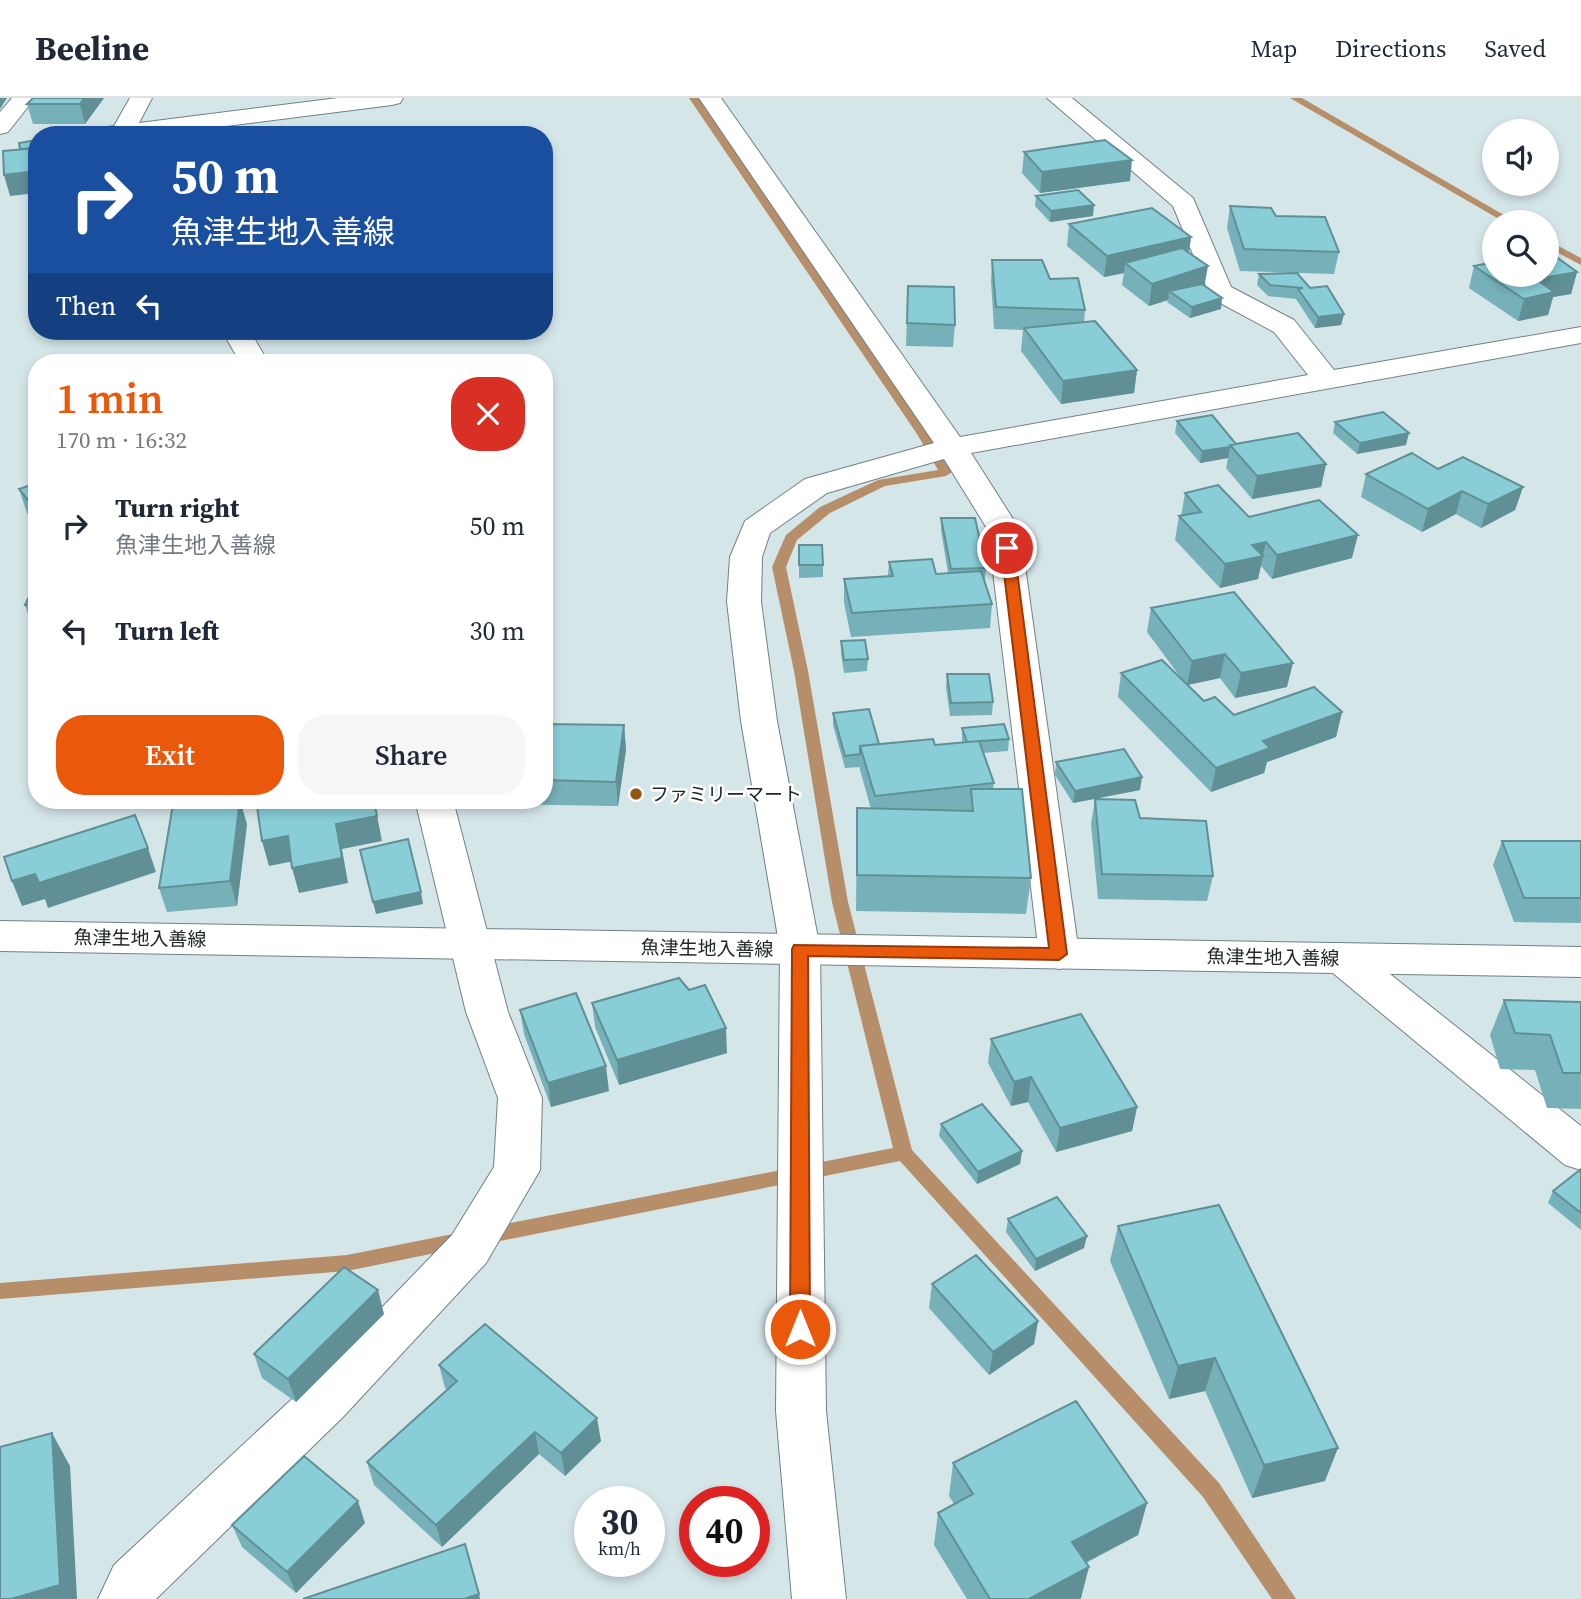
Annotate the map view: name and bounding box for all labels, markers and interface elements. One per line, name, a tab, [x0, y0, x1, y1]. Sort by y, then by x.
text: Beeline	[35, 26, 149, 71]
text: Map	[1250, 32, 1297, 65]
text: Directions	[1335, 32, 1446, 65]
text: Saved	[1484, 32, 1546, 65]
map controls	[1482, 119, 1559, 287]
button: sound	[1482, 119, 1559, 196]
text: 50 m	[171, 142, 279, 209]
icon: right	[56, 154, 147, 245]
text: 魚津生地入善線	[171, 210, 395, 254]
button: search	[1482, 210, 1559, 287]
icon: left	[130, 287, 168, 325]
text: Then	[56, 288, 116, 324]
text: 1 min	[56, 369, 164, 427]
button: close	[451, 377, 525, 451]
text: 170 m · 16:32	[56, 424, 187, 456]
text: Turn right	[115, 490, 239, 526]
icon: right	[56, 507, 94, 545]
text: 50 m	[470, 508, 525, 544]
pin	[977, 518, 1037, 578]
text: 魚津生地入善線	[115, 529, 276, 561]
icon: arrive	[988, 529, 1026, 567]
icon: left	[56, 612, 94, 650]
text: Turn left	[115, 613, 219, 649]
text: 30 m	[470, 613, 525, 649]
button: Exit	[56, 715, 284, 795]
button: Share	[298, 715, 525, 795]
place label: ファミリーマート	[650, 781, 802, 807]
marker: ファミリーマート	[628, 786, 644, 802]
street label: 魚津生地入善線	[73, 924, 207, 952]
street label: 魚津生地入善線	[640, 934, 774, 962]
street label: 魚津生地入善線	[1206, 943, 1340, 971]
position arrow	[763, 1292, 837, 1366]
speed limit sign: 40	[679, 1486, 770, 1577]
text: 30	[601, 1498, 638, 1546]
text: km/h	[598, 1536, 641, 1561]

